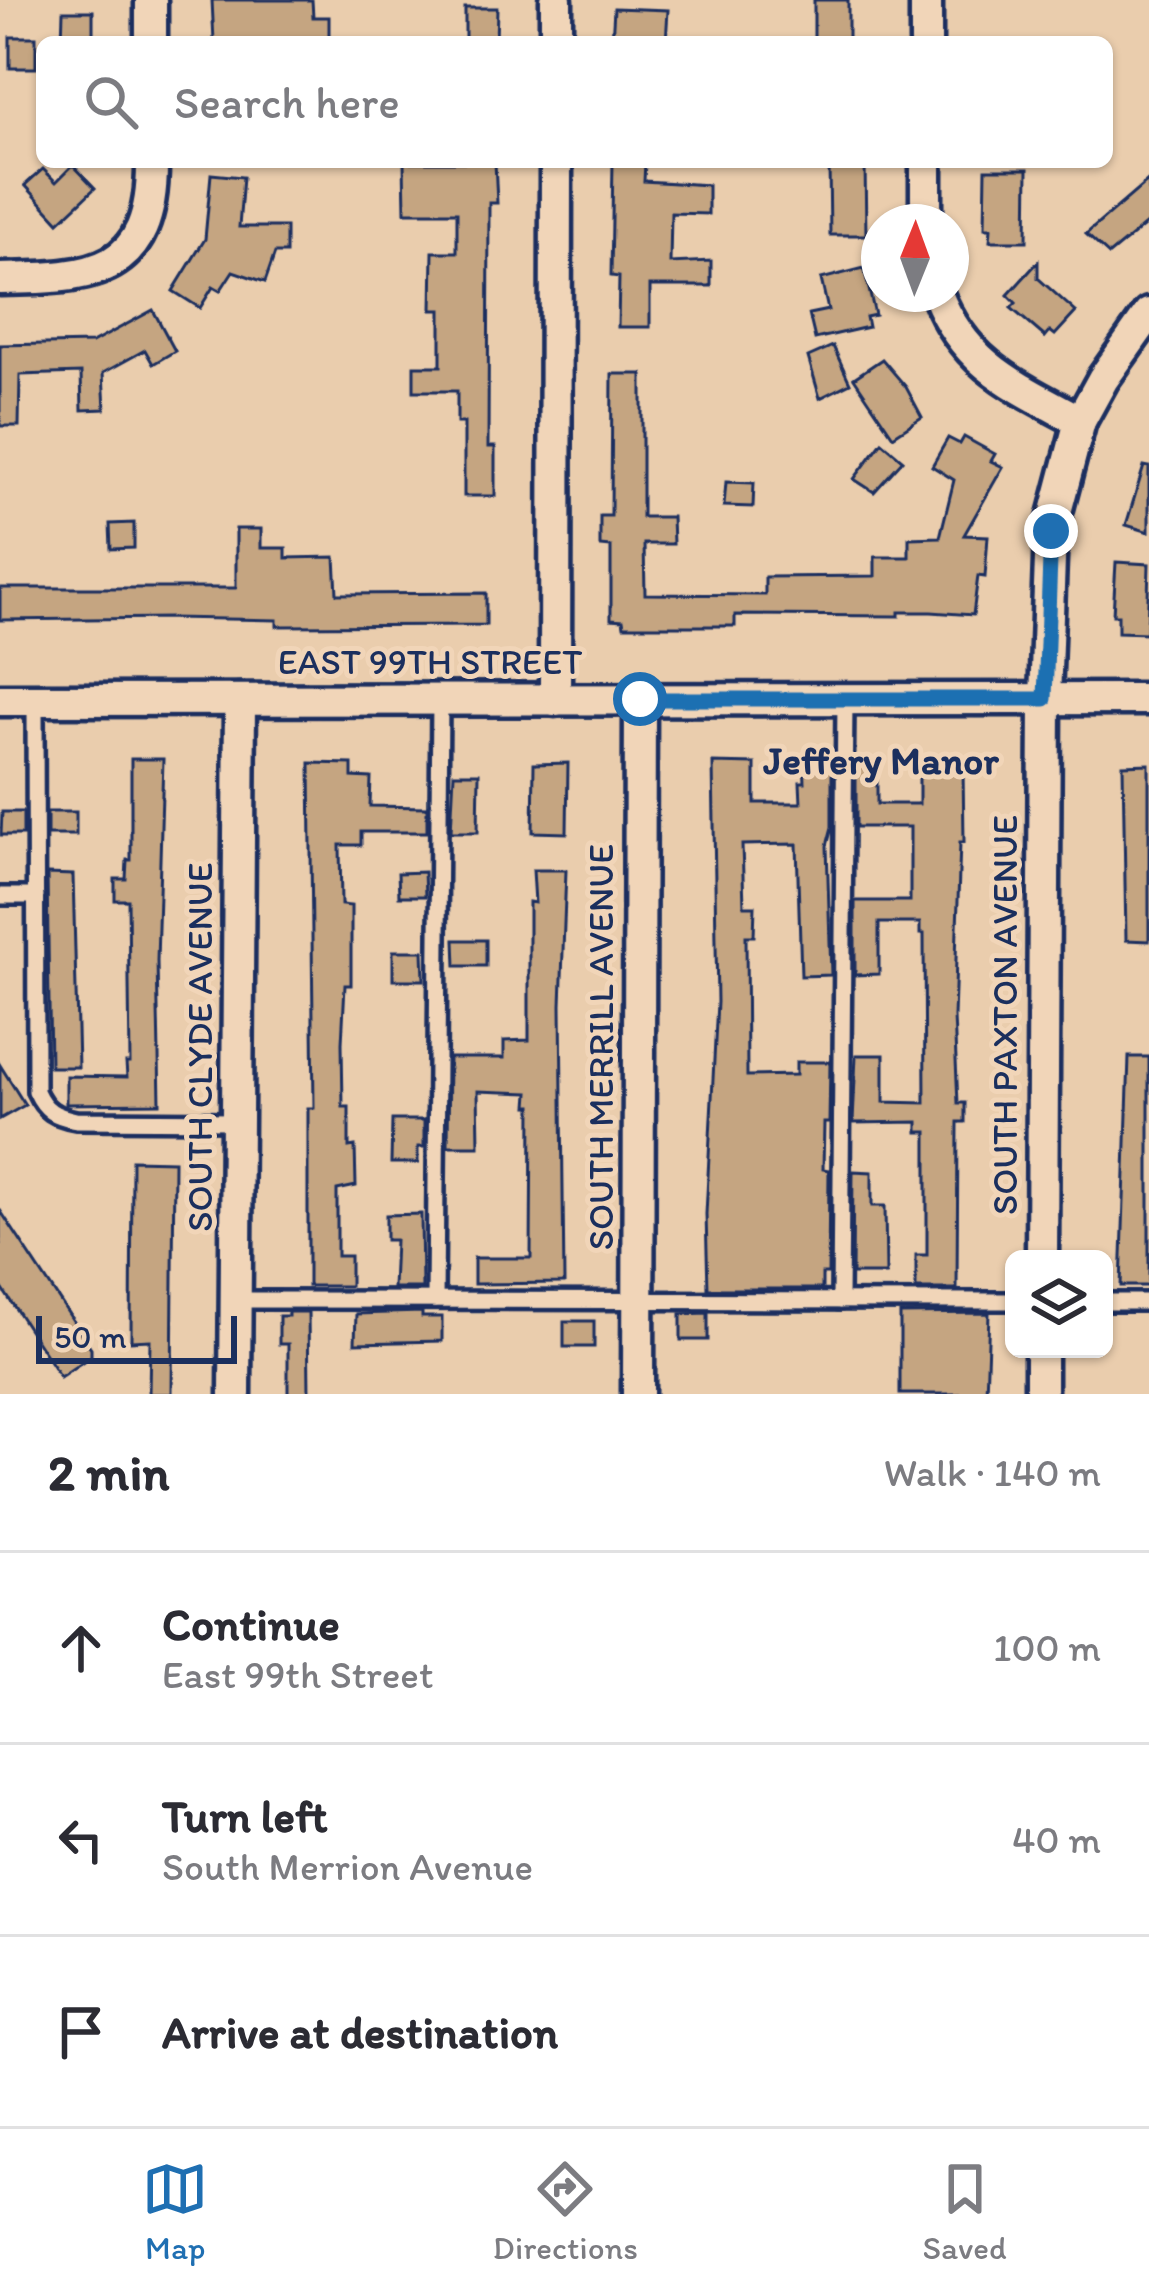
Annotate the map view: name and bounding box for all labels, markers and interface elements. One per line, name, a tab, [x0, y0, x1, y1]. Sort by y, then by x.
search box	[36, 36, 1113, 168]
icon: search	[78, 69, 144, 135]
text: Search here	[174, 75, 400, 129]
north arrow	[861, 204, 969, 312]
route end	[1024, 504, 1078, 558]
street label: EAST 99TH STREET	[278, 640, 582, 683]
route start	[613, 672, 667, 726]
district label: Jeffery Manor	[762, 737, 999, 784]
street label: SOUTH PAXTON AVENUE	[983, 815, 1026, 1215]
street label: SOUTH MERRILL AVENUE	[579, 844, 622, 1250]
street label: SOUTH CLYDE AVENUE	[178, 862, 221, 1232]
map controls	[1005, 1250, 1113, 1358]
button: layers	[1005, 1250, 1113, 1358]
scale bar	[36, 1310, 237, 1363]
text: 50 m	[54, 1317, 127, 1356]
text: 2 min	[48, 1442, 169, 1503]
text: Walk · 140 m	[884, 1449, 1101, 1496]
text: Continue	[162, 1597, 340, 1651]
icon: ahead	[48, 1615, 114, 1681]
text: 100 m	[993, 1624, 1101, 1671]
text: East 99th Street	[162, 1651, 434, 1698]
text: Turn left	[162, 1789, 328, 1843]
icon: left	[48, 1807, 114, 1873]
text: 40 m	[1012, 1816, 1101, 1863]
text: South Merrion Avenue	[162, 1843, 533, 1890]
icon: arrive	[48, 1999, 114, 2065]
text: Arrive at destination	[162, 2005, 558, 2059]
tab: Map	[142, 2156, 208, 2267]
tab: Directions	[493, 2156, 638, 2267]
tab: Saved	[923, 2156, 1007, 2267]

